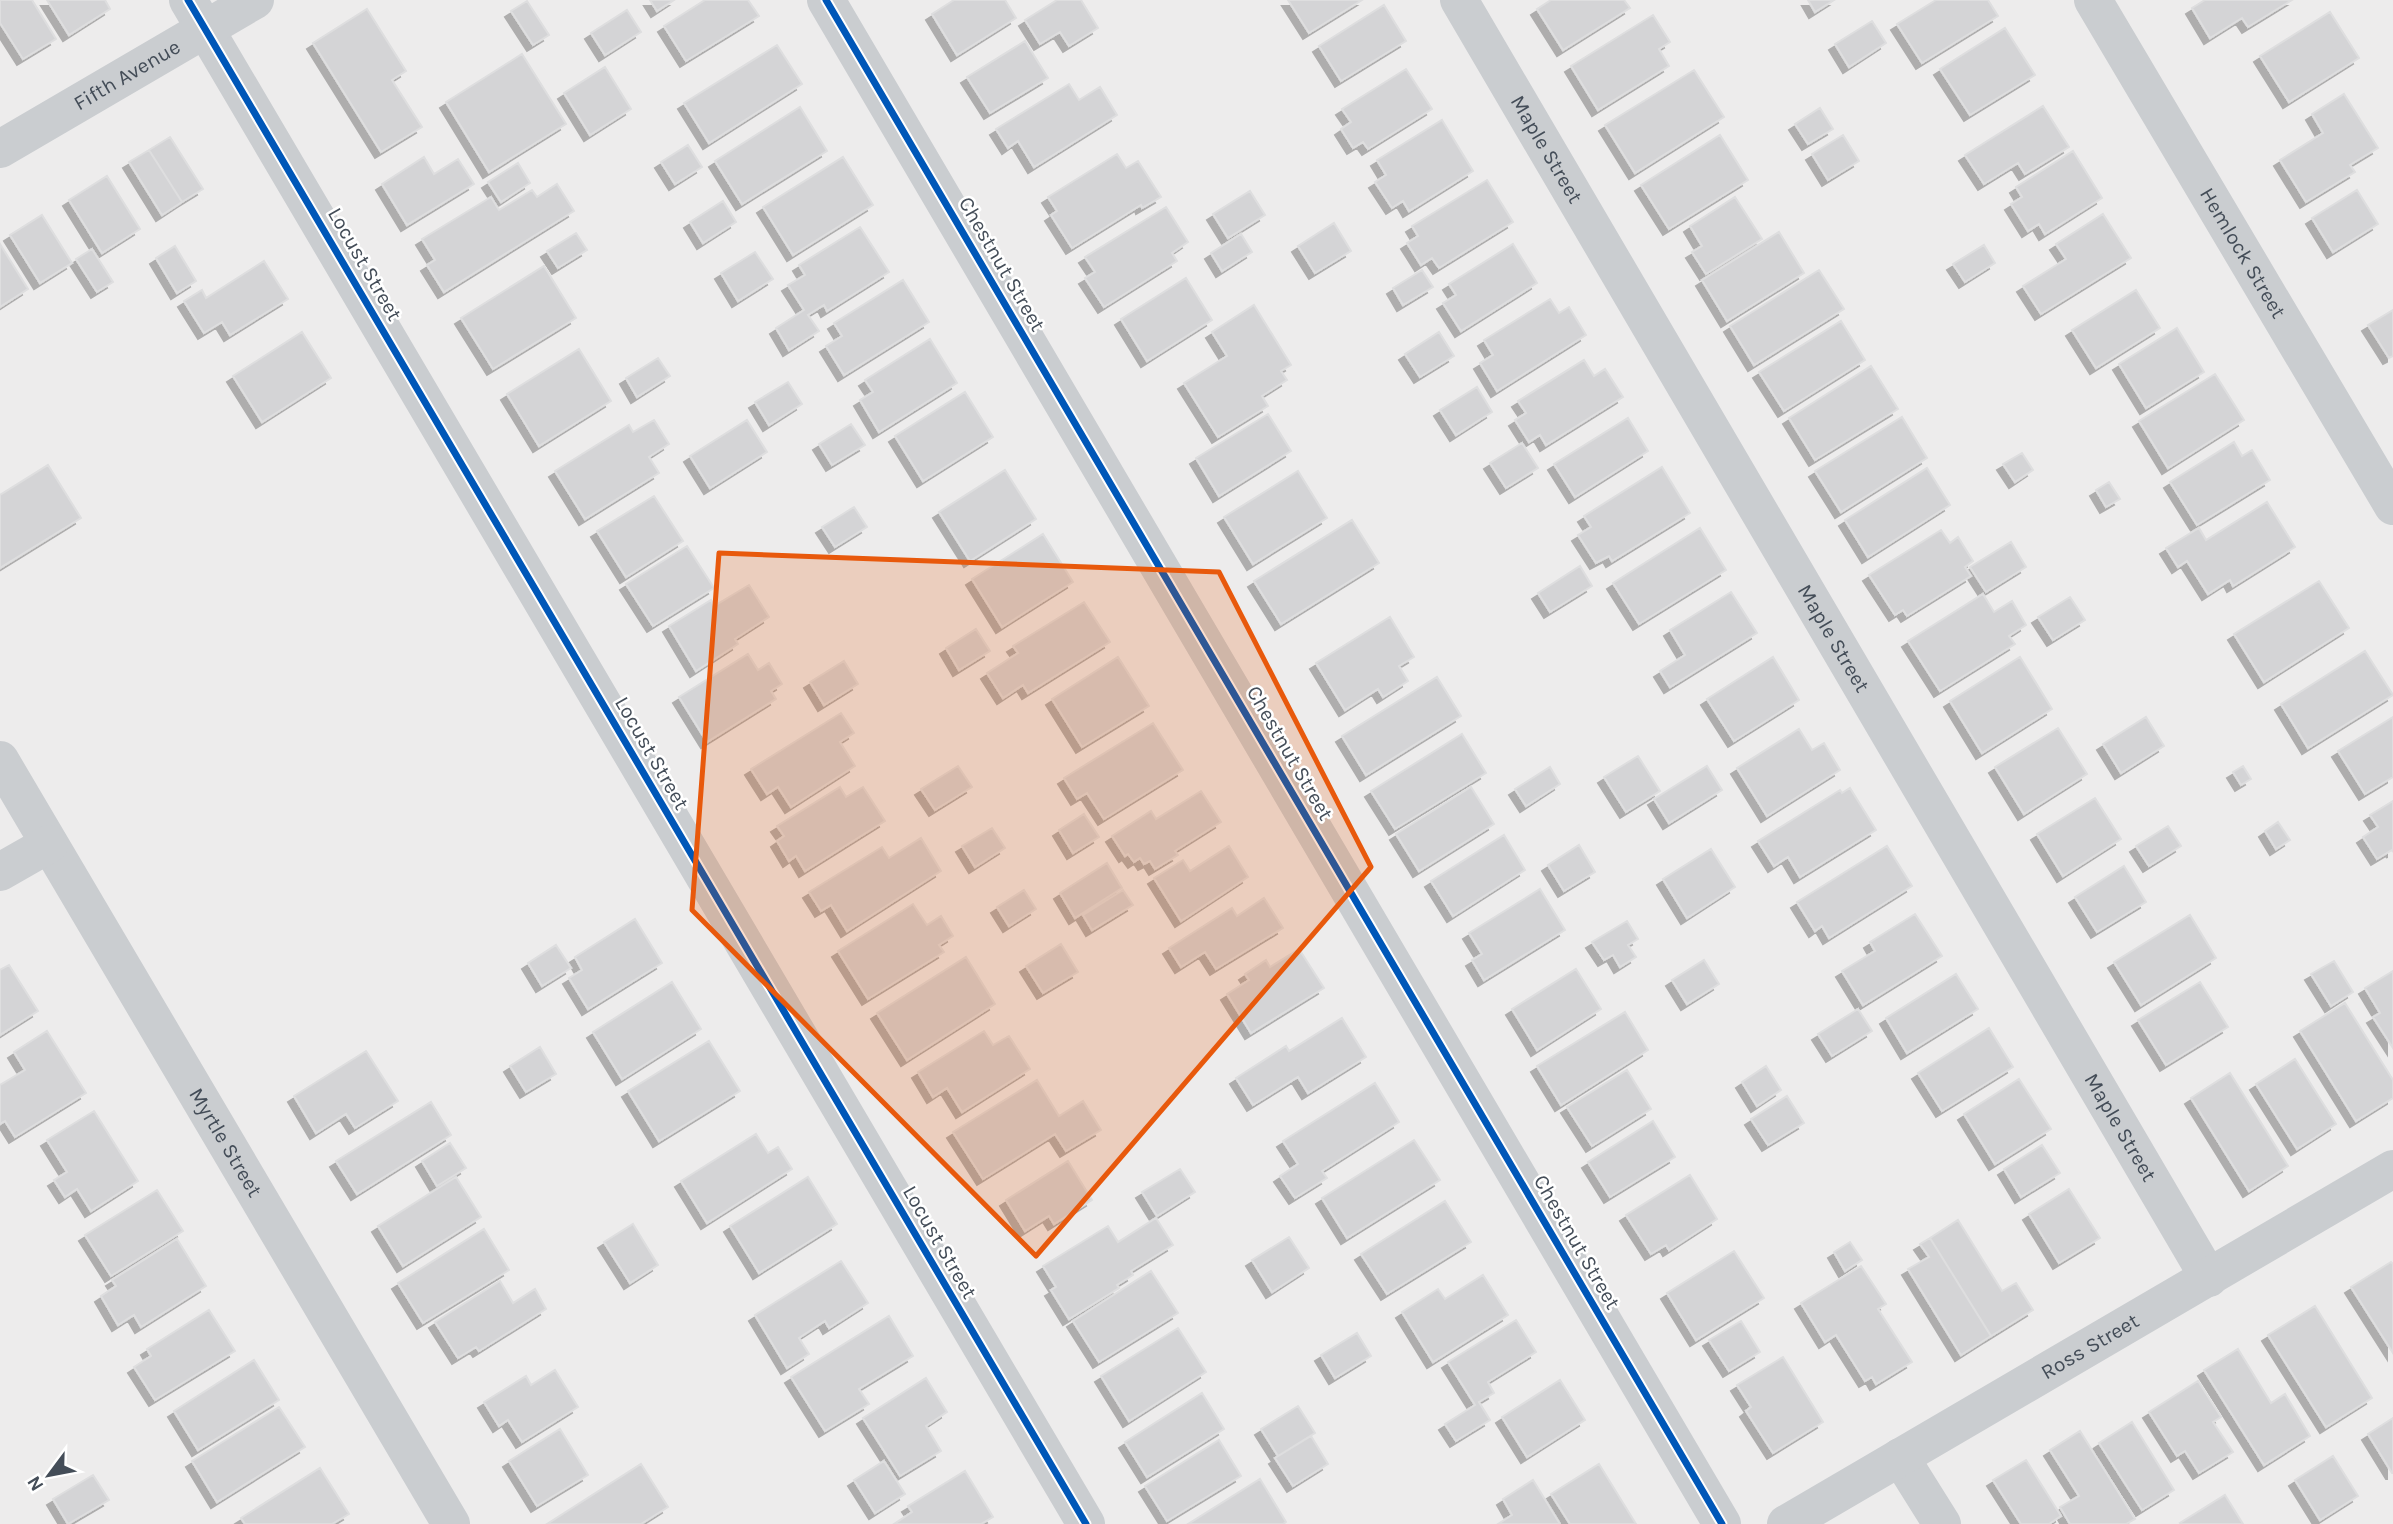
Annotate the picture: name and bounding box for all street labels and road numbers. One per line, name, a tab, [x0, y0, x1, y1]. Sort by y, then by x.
street label: Fifth Avenue	[69, 34, 184, 115]
street label: Maple Street	[1506, 91, 1588, 208]
street label: Hemlock Street	[2195, 183, 2291, 322]
street label: Chestnut Street	[954, 193, 1050, 336]
street label: Locust Street	[323, 203, 407, 325]
street label: Maple Street	[1793, 580, 1875, 697]
street label: Chestnut Street	[1242, 682, 1338, 825]
street label: Locust Street	[610, 692, 694, 814]
street label: Maple Street	[2080, 1069, 2162, 1186]
street label: Myrtle Street	[184, 1084, 267, 1201]
street label: Chestnut Street	[1529, 1171, 1625, 1314]
street label: Locust Street	[898, 1181, 982, 1303]
street label: Ross Street	[2037, 1308, 2143, 1384]

